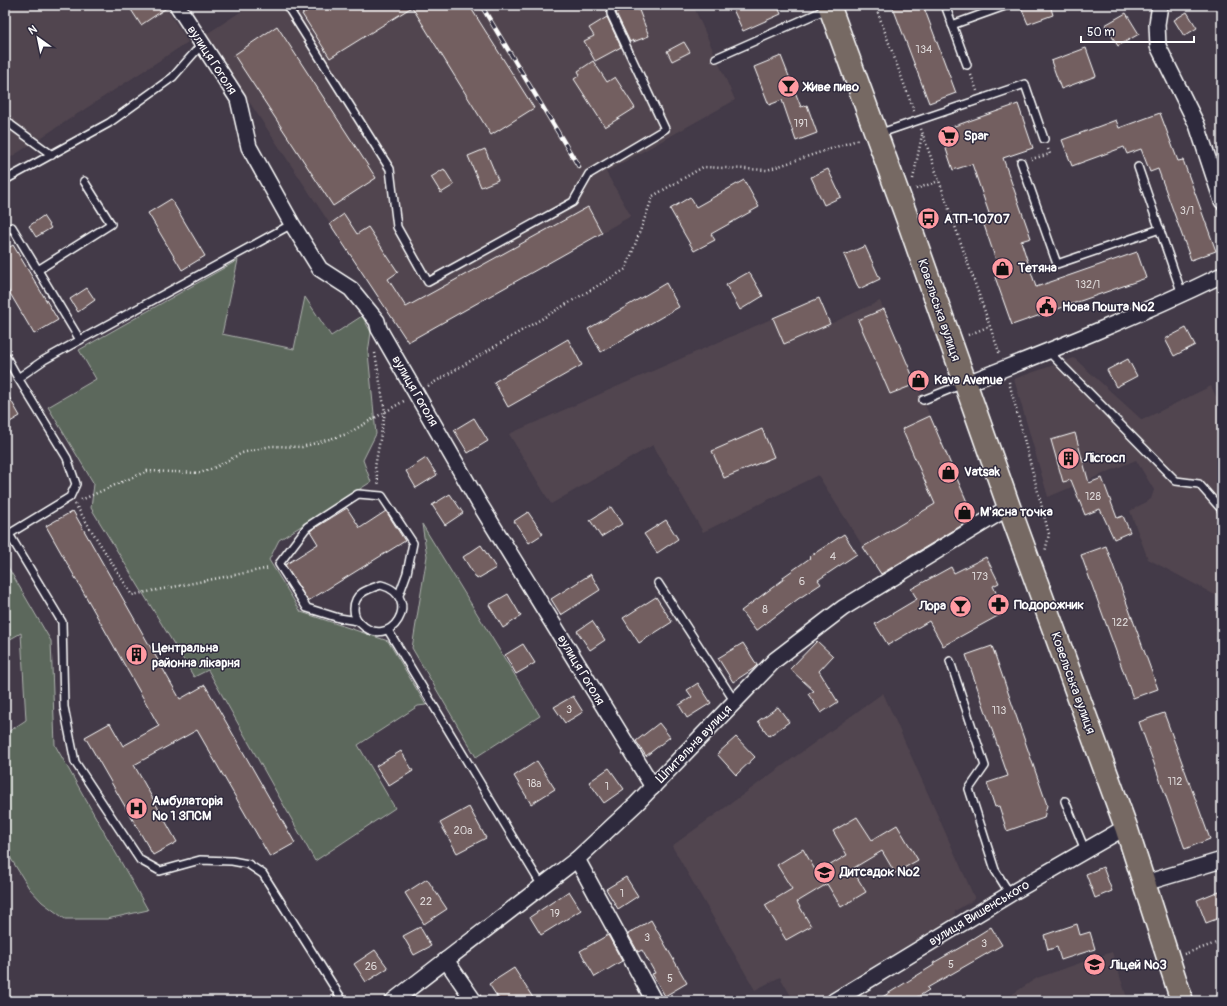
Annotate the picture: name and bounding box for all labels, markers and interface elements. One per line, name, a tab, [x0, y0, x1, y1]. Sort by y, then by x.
north arrow	[18, 18, 58, 58]
scale bar	[1081, 18, 1194, 44]
text: N	[26, 22, 40, 38]
street label: вулиця Гоголя	[184, 22, 240, 98]
text: 50 m	[1087, 25, 1115, 40]
house number: 134	[916, 43, 933, 56]
bar icon: Живе пиво	[776, 74, 802, 100]
place label: Живе пиво	[802, 79, 859, 95]
house number: 191	[794, 117, 808, 130]
supermarket icon: Spar	[936, 123, 962, 149]
place label: Spar	[964, 128, 989, 144]
house number: 3/1	[1180, 204, 1194, 217]
bus stop icon: АТП-10707	[916, 206, 942, 232]
place label: АТП-10707	[944, 211, 1010, 227]
shop icon: Тетяна	[990, 255, 1016, 281]
street label: Ковельська вулиця	[914, 257, 964, 363]
place label: Тетяна	[1017, 260, 1057, 276]
house number: 132/1	[1076, 278, 1100, 291]
public building icon: Нова Пошта №2	[1034, 294, 1060, 320]
place label: Нова Пошта №2	[1062, 299, 1155, 315]
street label: вулиця Гоголя	[388, 353, 442, 429]
shop icon: Kava Avenue	[906, 367, 932, 393]
place label: Kava Avenue	[934, 372, 1003, 388]
building icon: Лісгосп	[1056, 445, 1082, 471]
place label: Лісгосп	[1083, 450, 1126, 466]
shop icon: Vatsak	[935, 459, 961, 485]
place label: Vatsak	[964, 464, 1001, 480]
house number: 128	[1085, 490, 1101, 503]
shop icon: М'ясна точка	[951, 499, 977, 525]
place label: М'ясна точка	[980, 504, 1053, 520]
house number: 4	[830, 550, 837, 563]
house number: 173	[972, 570, 988, 583]
house number: 6	[799, 575, 805, 588]
pharmacy icon: Подорожник	[985, 592, 1011, 618]
bar icon: Лора	[948, 593, 974, 619]
place label: Подорожник	[1014, 597, 1084, 613]
place label: Лора	[918, 598, 946, 614]
house number: 8	[762, 603, 768, 616]
house number: 122	[1112, 616, 1128, 629]
street label: Ковельська вулиця	[1047, 630, 1099, 736]
street label: вулиця Гоголя	[554, 632, 608, 708]
place label: Центральна районна лікарня	[152, 640, 240, 671]
building icon: Центральна районна лікарня	[124, 642, 150, 668]
street label: Шпитальна вулиця	[653, 702, 735, 786]
house number: 3	[566, 703, 572, 716]
house number: 113	[992, 704, 1006, 717]
house number: 112	[1168, 775, 1182, 788]
house number: 18а	[527, 777, 541, 790]
house number: 1	[605, 780, 609, 793]
place label: Амбулаторія № 1 ЗПСМ	[152, 793, 223, 824]
hospital icon: Амбулаторія № 1 ЗПСМ	[124, 795, 150, 821]
house number: 20а	[454, 824, 472, 837]
school or university icon: Дитсадок №2	[812, 859, 838, 885]
place label: Дитсадок №2	[839, 864, 920, 880]
street label: вулиця Вишенського	[926, 877, 1032, 949]
house number: 1	[620, 887, 624, 900]
house number: 22	[420, 895, 432, 908]
house number: 19	[550, 907, 560, 920]
house number: 3	[644, 931, 650, 944]
house number: 3	[981, 937, 987, 950]
school or university icon: Ліцей №3	[1082, 952, 1108, 978]
place label: Ліцей №3	[1109, 957, 1167, 973]
house number: 5	[948, 958, 954, 971]
house number: 26	[365, 960, 377, 973]
house number: 5	[667, 972, 673, 985]

